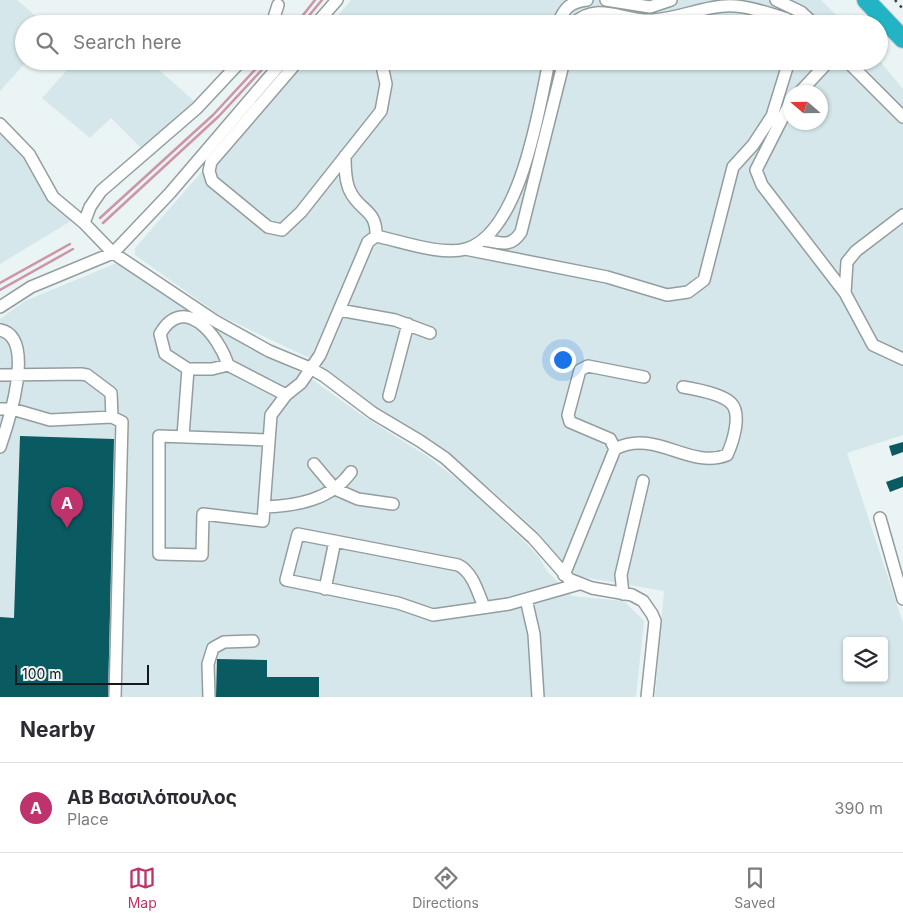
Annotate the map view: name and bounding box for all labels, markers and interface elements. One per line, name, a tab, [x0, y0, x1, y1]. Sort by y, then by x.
search box	[15, 15, 888, 70]
icon: search	[33, 29, 61, 57]
text: Search here	[73, 31, 182, 54]
north arrow	[783, 85, 828, 130]
your location	[550, 347, 576, 373]
pin: A	[51, 487, 83, 528]
map controls	[843, 637, 888, 682]
button: layers	[843, 637, 888, 682]
scale bar	[15, 662, 149, 685]
text: 100 m	[22, 665, 62, 682]
text: Nearby	[20, 717, 95, 742]
text: ΑΒ Βασιλόπουλος	[67, 786, 237, 809]
text: A	[30, 798, 42, 818]
text: 390 m	[835, 798, 883, 818]
text: Place	[67, 809, 109, 829]
tab: Map	[128, 864, 157, 911]
tab: Directions	[412, 864, 479, 911]
tab: Saved	[734, 864, 775, 911]

